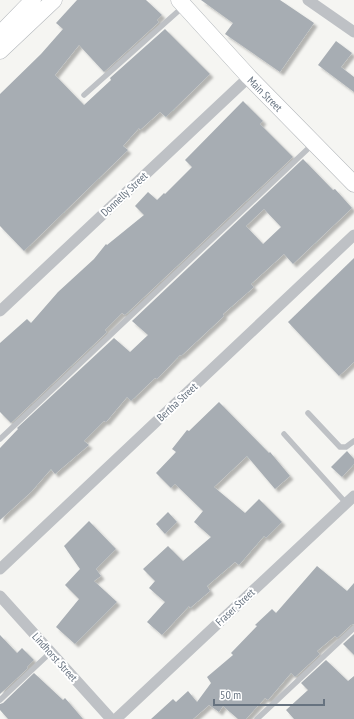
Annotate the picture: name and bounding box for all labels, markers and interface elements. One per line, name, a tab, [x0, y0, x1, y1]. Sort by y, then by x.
street label: Main Street	[245, 74, 285, 114]
street label: Donnelly Street	[98, 169, 150, 219]
street label: Bertha Street	[154, 380, 200, 424]
street label: Fraser Street	[213, 585, 257, 629]
street label: Lindhorst Street	[29, 630, 81, 684]
scale bar	[214, 681, 324, 707]
text: 50 m	[220, 687, 241, 702]

